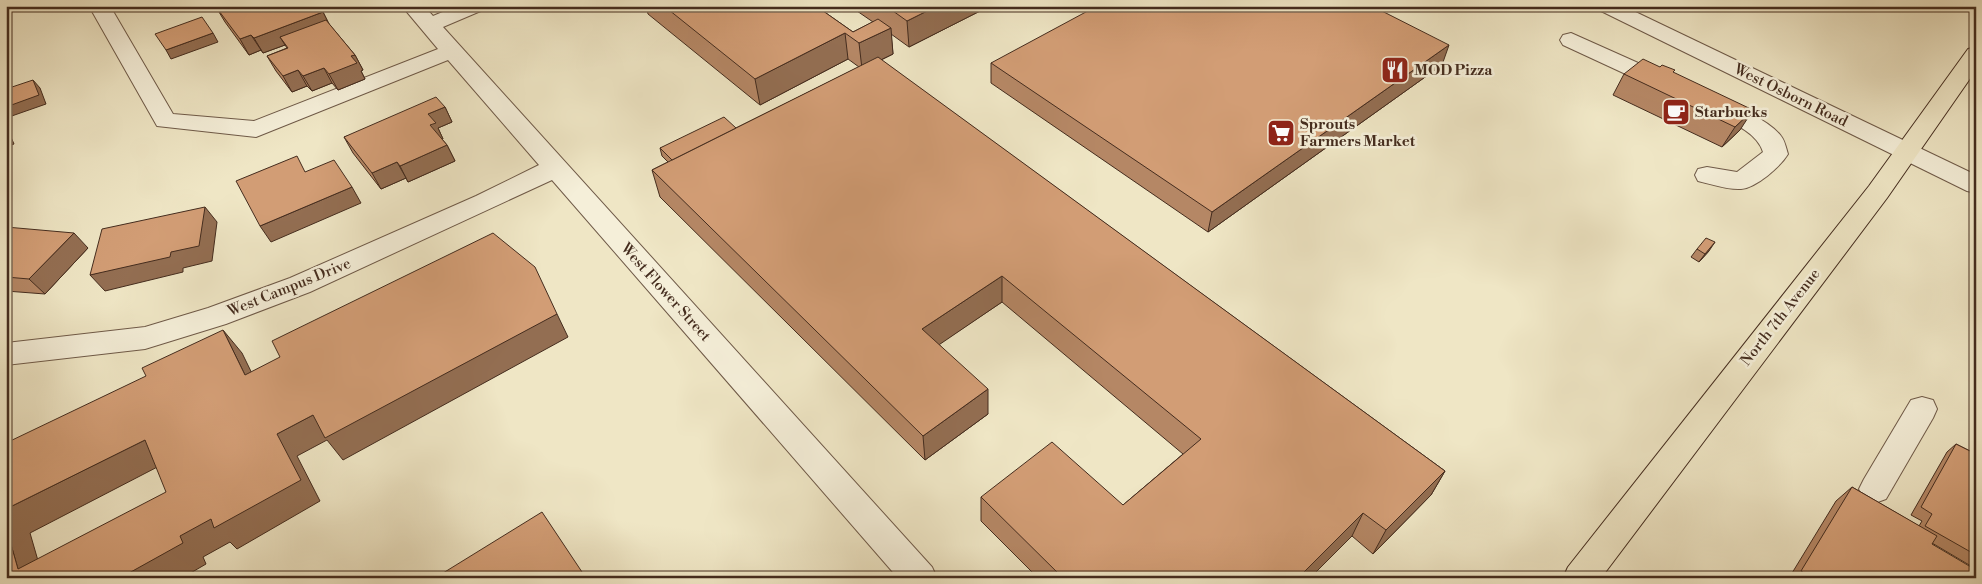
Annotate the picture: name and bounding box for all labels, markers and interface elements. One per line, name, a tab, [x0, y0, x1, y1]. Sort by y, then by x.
restaurant icon: MOD Pizza	[1380, 55, 1410, 85]
street label: West Osborn Road	[1730, 59, 1851, 131]
place label: MOD Pizza	[1414, 61, 1493, 80]
cafe icon: Starbucks	[1661, 97, 1691, 127]
place label: Starbucks	[1695, 103, 1767, 122]
place label: Sprouts Farmers Market	[1300, 115, 1416, 151]
supermarket icon: Sprouts Farmers Market	[1266, 118, 1296, 148]
street label: West Flower Street	[616, 238, 715, 346]
street label: West Campus Drive	[224, 254, 354, 321]
street label: North 7th Avenue	[1736, 265, 1824, 370]

